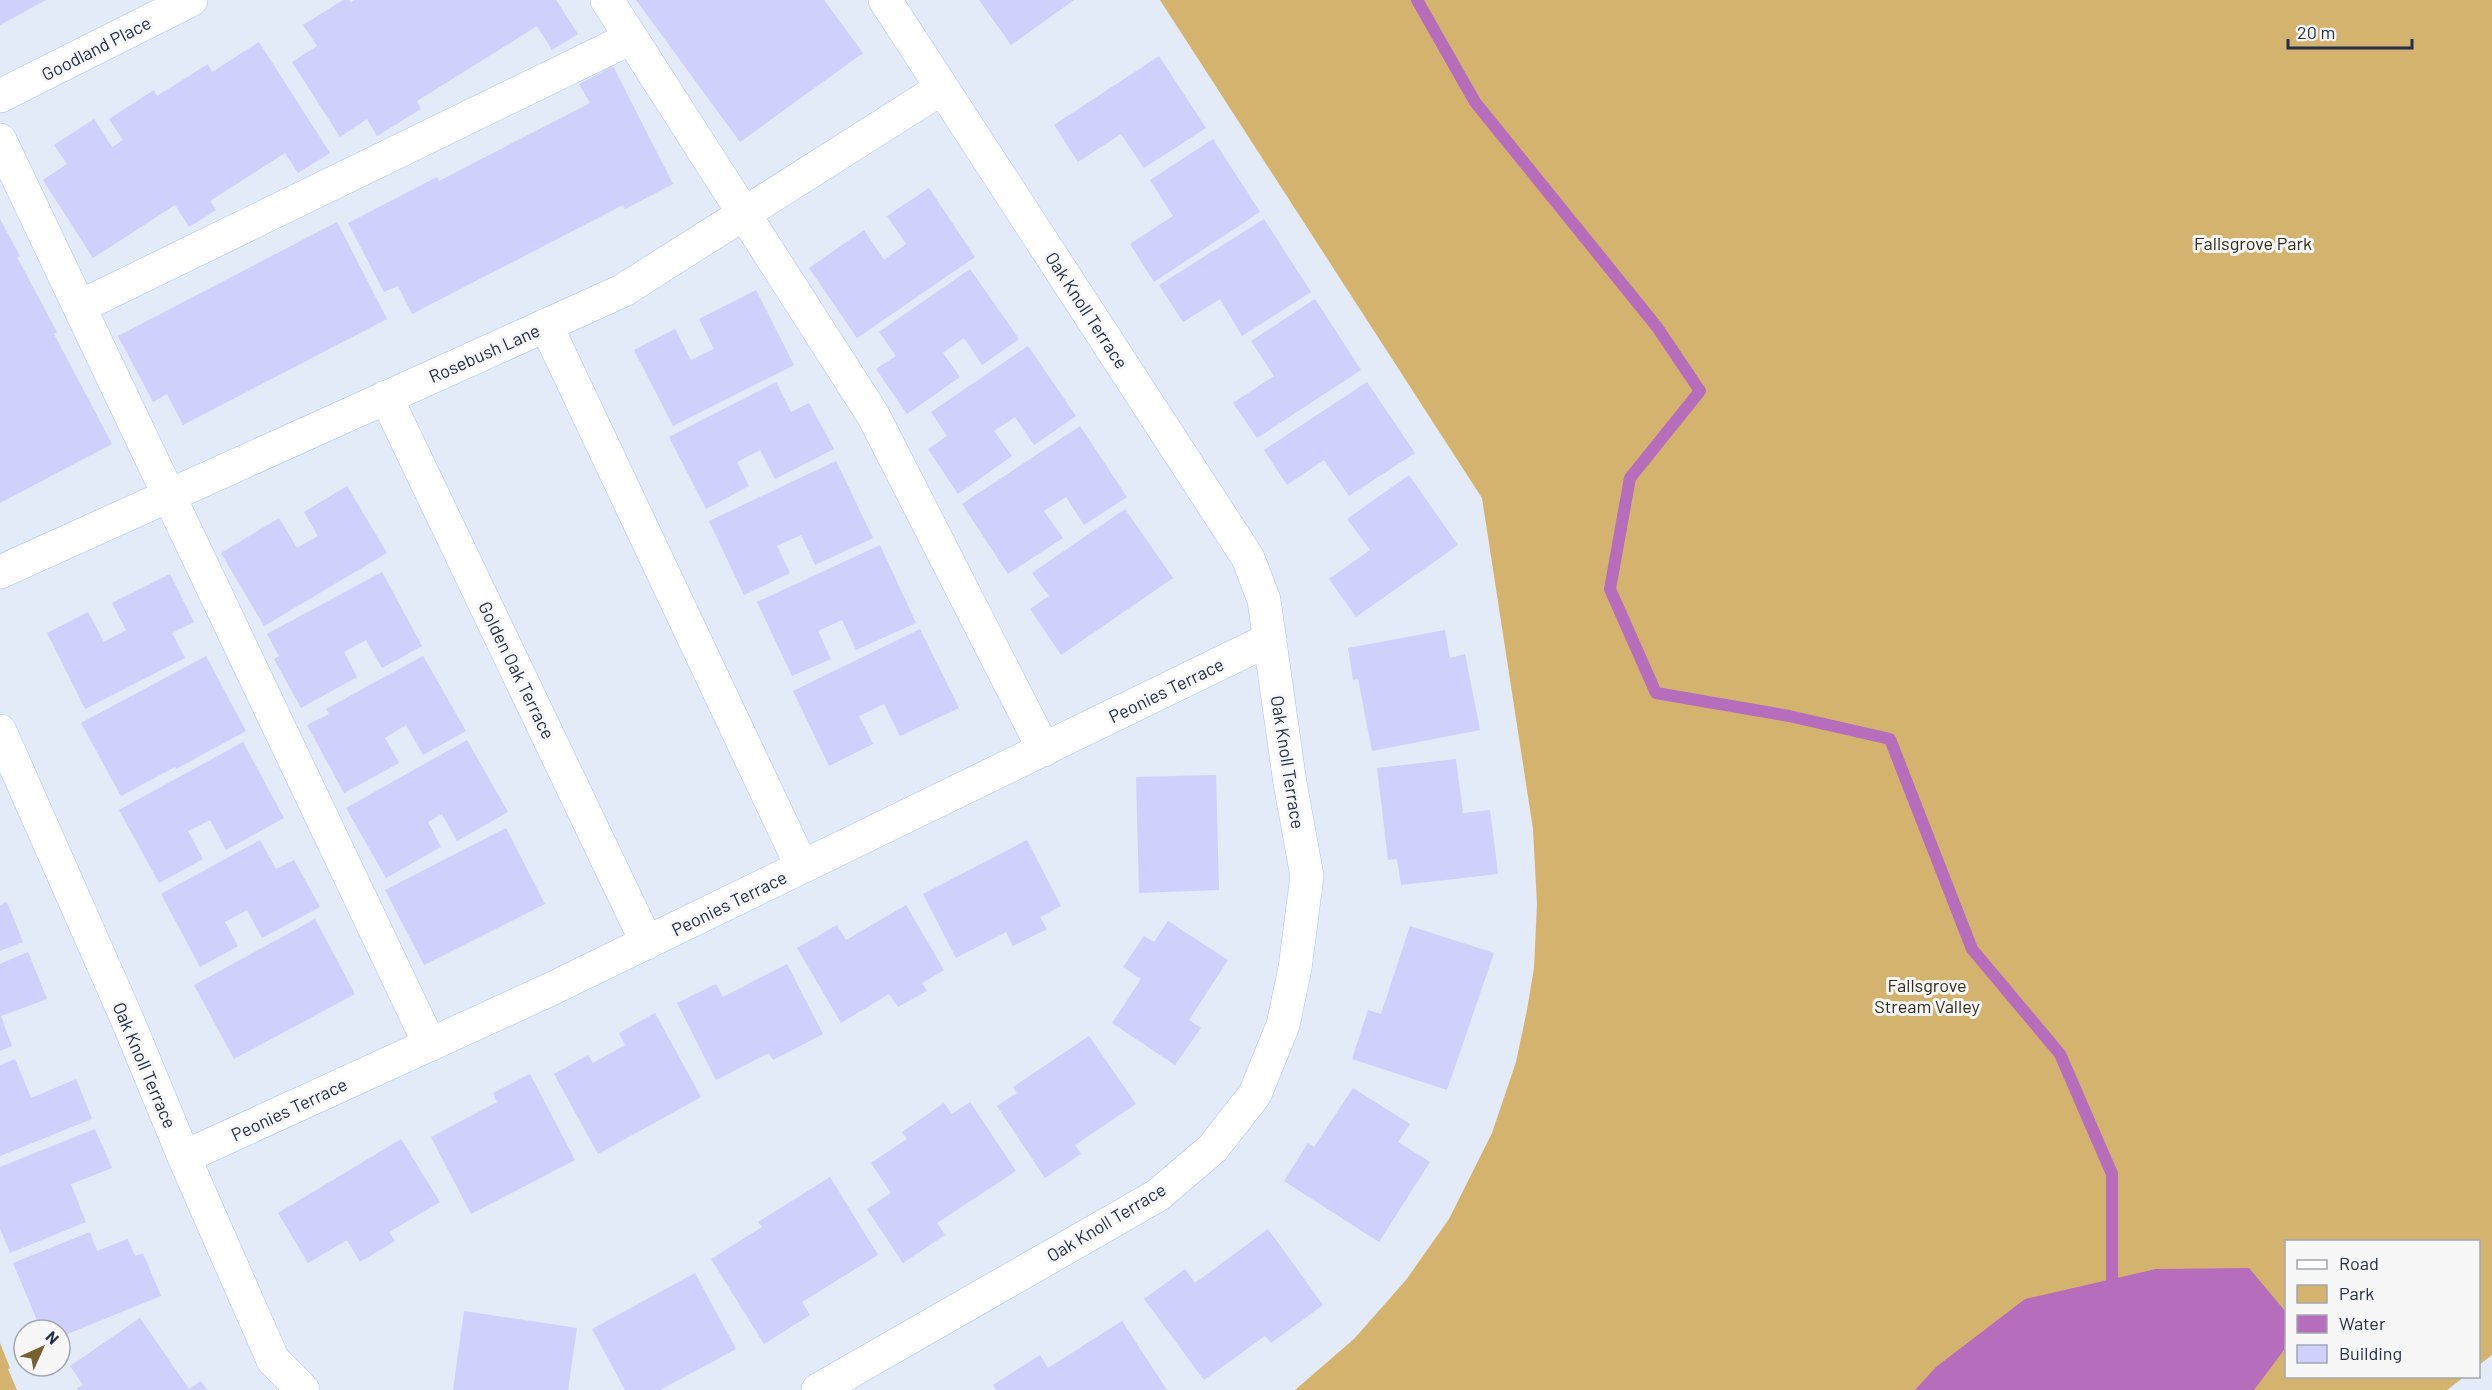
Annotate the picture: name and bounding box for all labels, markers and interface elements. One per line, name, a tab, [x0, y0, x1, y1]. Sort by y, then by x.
street label: Goodland Place	[38, 11, 154, 85]
scale bar	[2288, 12, 2412, 50]
text: 20 m	[2297, 21, 2335, 43]
park label: Fallsgrove Park	[2194, 232, 2312, 254]
street label: Oak Knoll Terrace	[1041, 247, 1133, 373]
street label: Rosebush Lane	[425, 319, 543, 387]
street label: Golden Oak Terrace	[474, 598, 560, 742]
street label: Peonies Terrace	[1105, 653, 1227, 727]
street label: Oak Knoll Terrace	[1267, 694, 1309, 830]
street label: Peonies Terrace	[668, 866, 790, 940]
park label: Fallsgrove Stream Valley	[1874, 974, 1980, 1017]
street label: Oak Knoll Terrace	[109, 999, 181, 1131]
street label: Peonies Terrace	[227, 1073, 351, 1145]
street label: Oak Knoll Terrace	[1043, 1178, 1169, 1266]
legend	[2285, 1240, 2480, 1378]
text: Road	[2339, 1252, 2379, 1274]
text: Park	[2339, 1282, 2374, 1304]
text: Water	[2339, 1312, 2386, 1334]
north arrow	[12, 1318, 72, 1378]
text: N	[42, 1327, 63, 1348]
text: Building	[2339, 1342, 2402, 1364]

